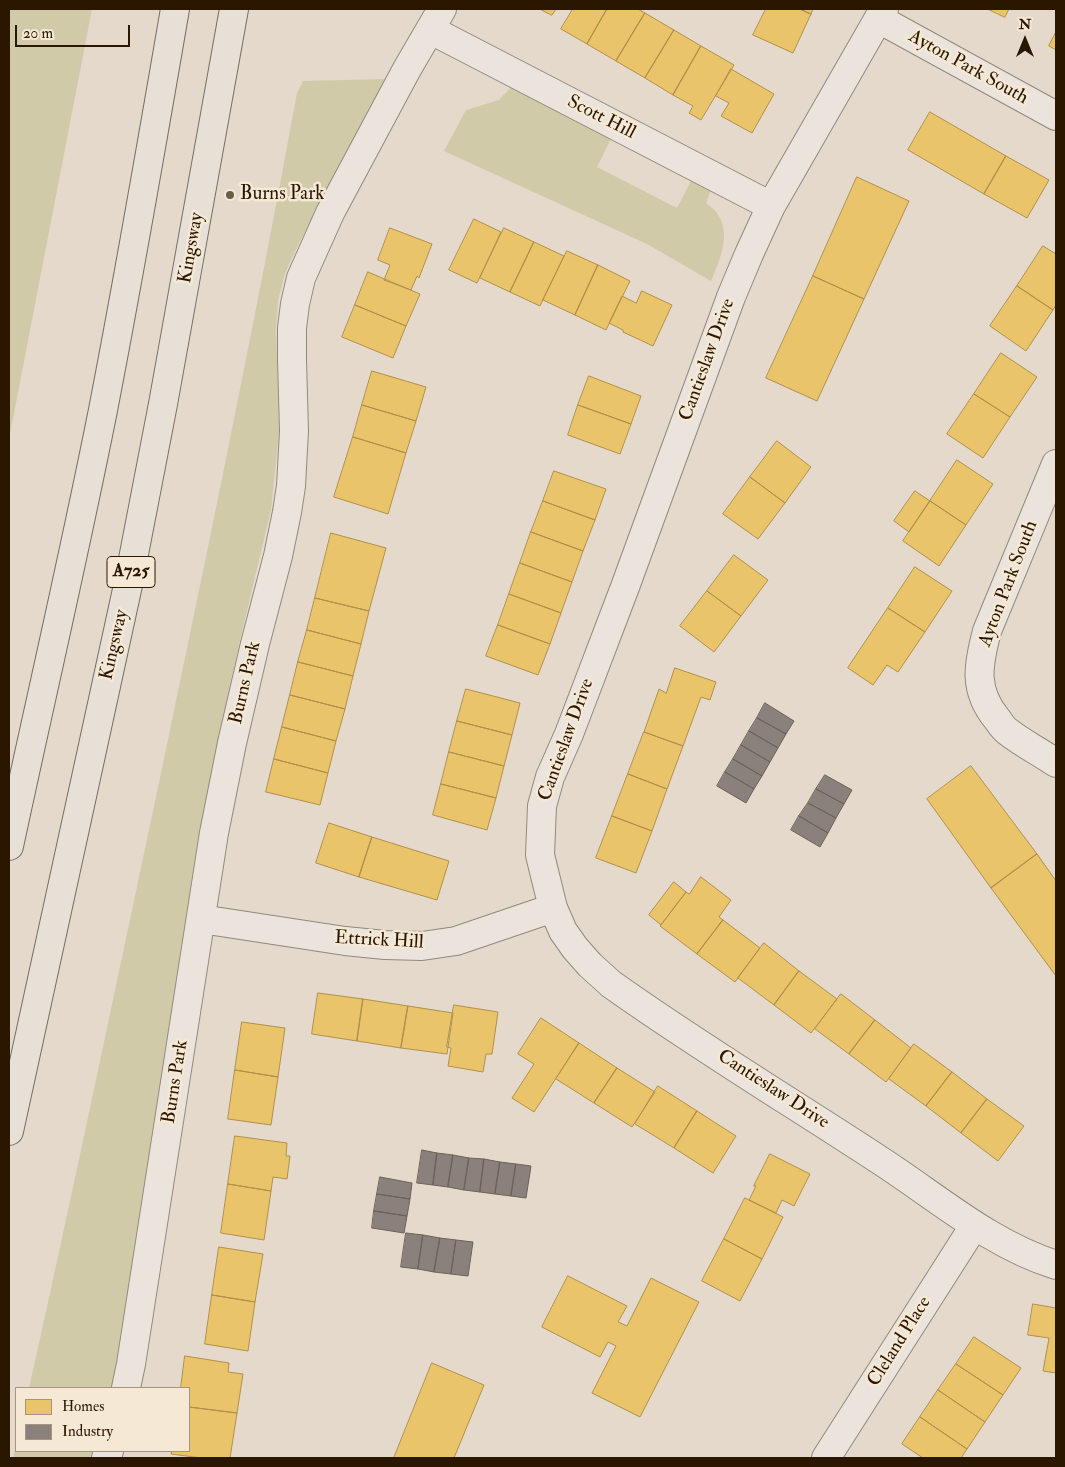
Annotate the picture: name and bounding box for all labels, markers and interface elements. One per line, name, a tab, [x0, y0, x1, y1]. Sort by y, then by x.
scale bar	[18, 15, 132, 47]
north arrow	[1000, 15, 1050, 65]
text: N	[1019, 16, 1031, 33]
text: 20 m	[23, 24, 53, 43]
street label: Ayton Park South	[904, 26, 1032, 110]
street label: Scott Hill	[563, 91, 639, 145]
place label: Burns Park	[240, 184, 324, 206]
marker: Burns Park	[224, 189, 236, 201]
street label: Kingsway	[175, 211, 209, 285]
street label: Cantieslaw Drive	[675, 296, 741, 424]
street label: Ayton Park South	[974, 518, 1044, 650]
road number: A725	[107, 556, 155, 588]
street label: Kingsway	[96, 608, 134, 682]
street label: Burns Park	[225, 639, 267, 727]
street label: Cantieslaw Drive	[534, 676, 600, 804]
street label: Ettrick Hill	[334, 927, 424, 955]
street label: Burns Park	[158, 1039, 194, 1125]
street label: Cantieslaw Drive	[713, 1045, 833, 1135]
street label: Cleland Place	[863, 1293, 937, 1391]
legend	[15, 1387, 190, 1452]
text: Homes	[62, 1397, 104, 1416]
text: Industry	[62, 1422, 113, 1441]

